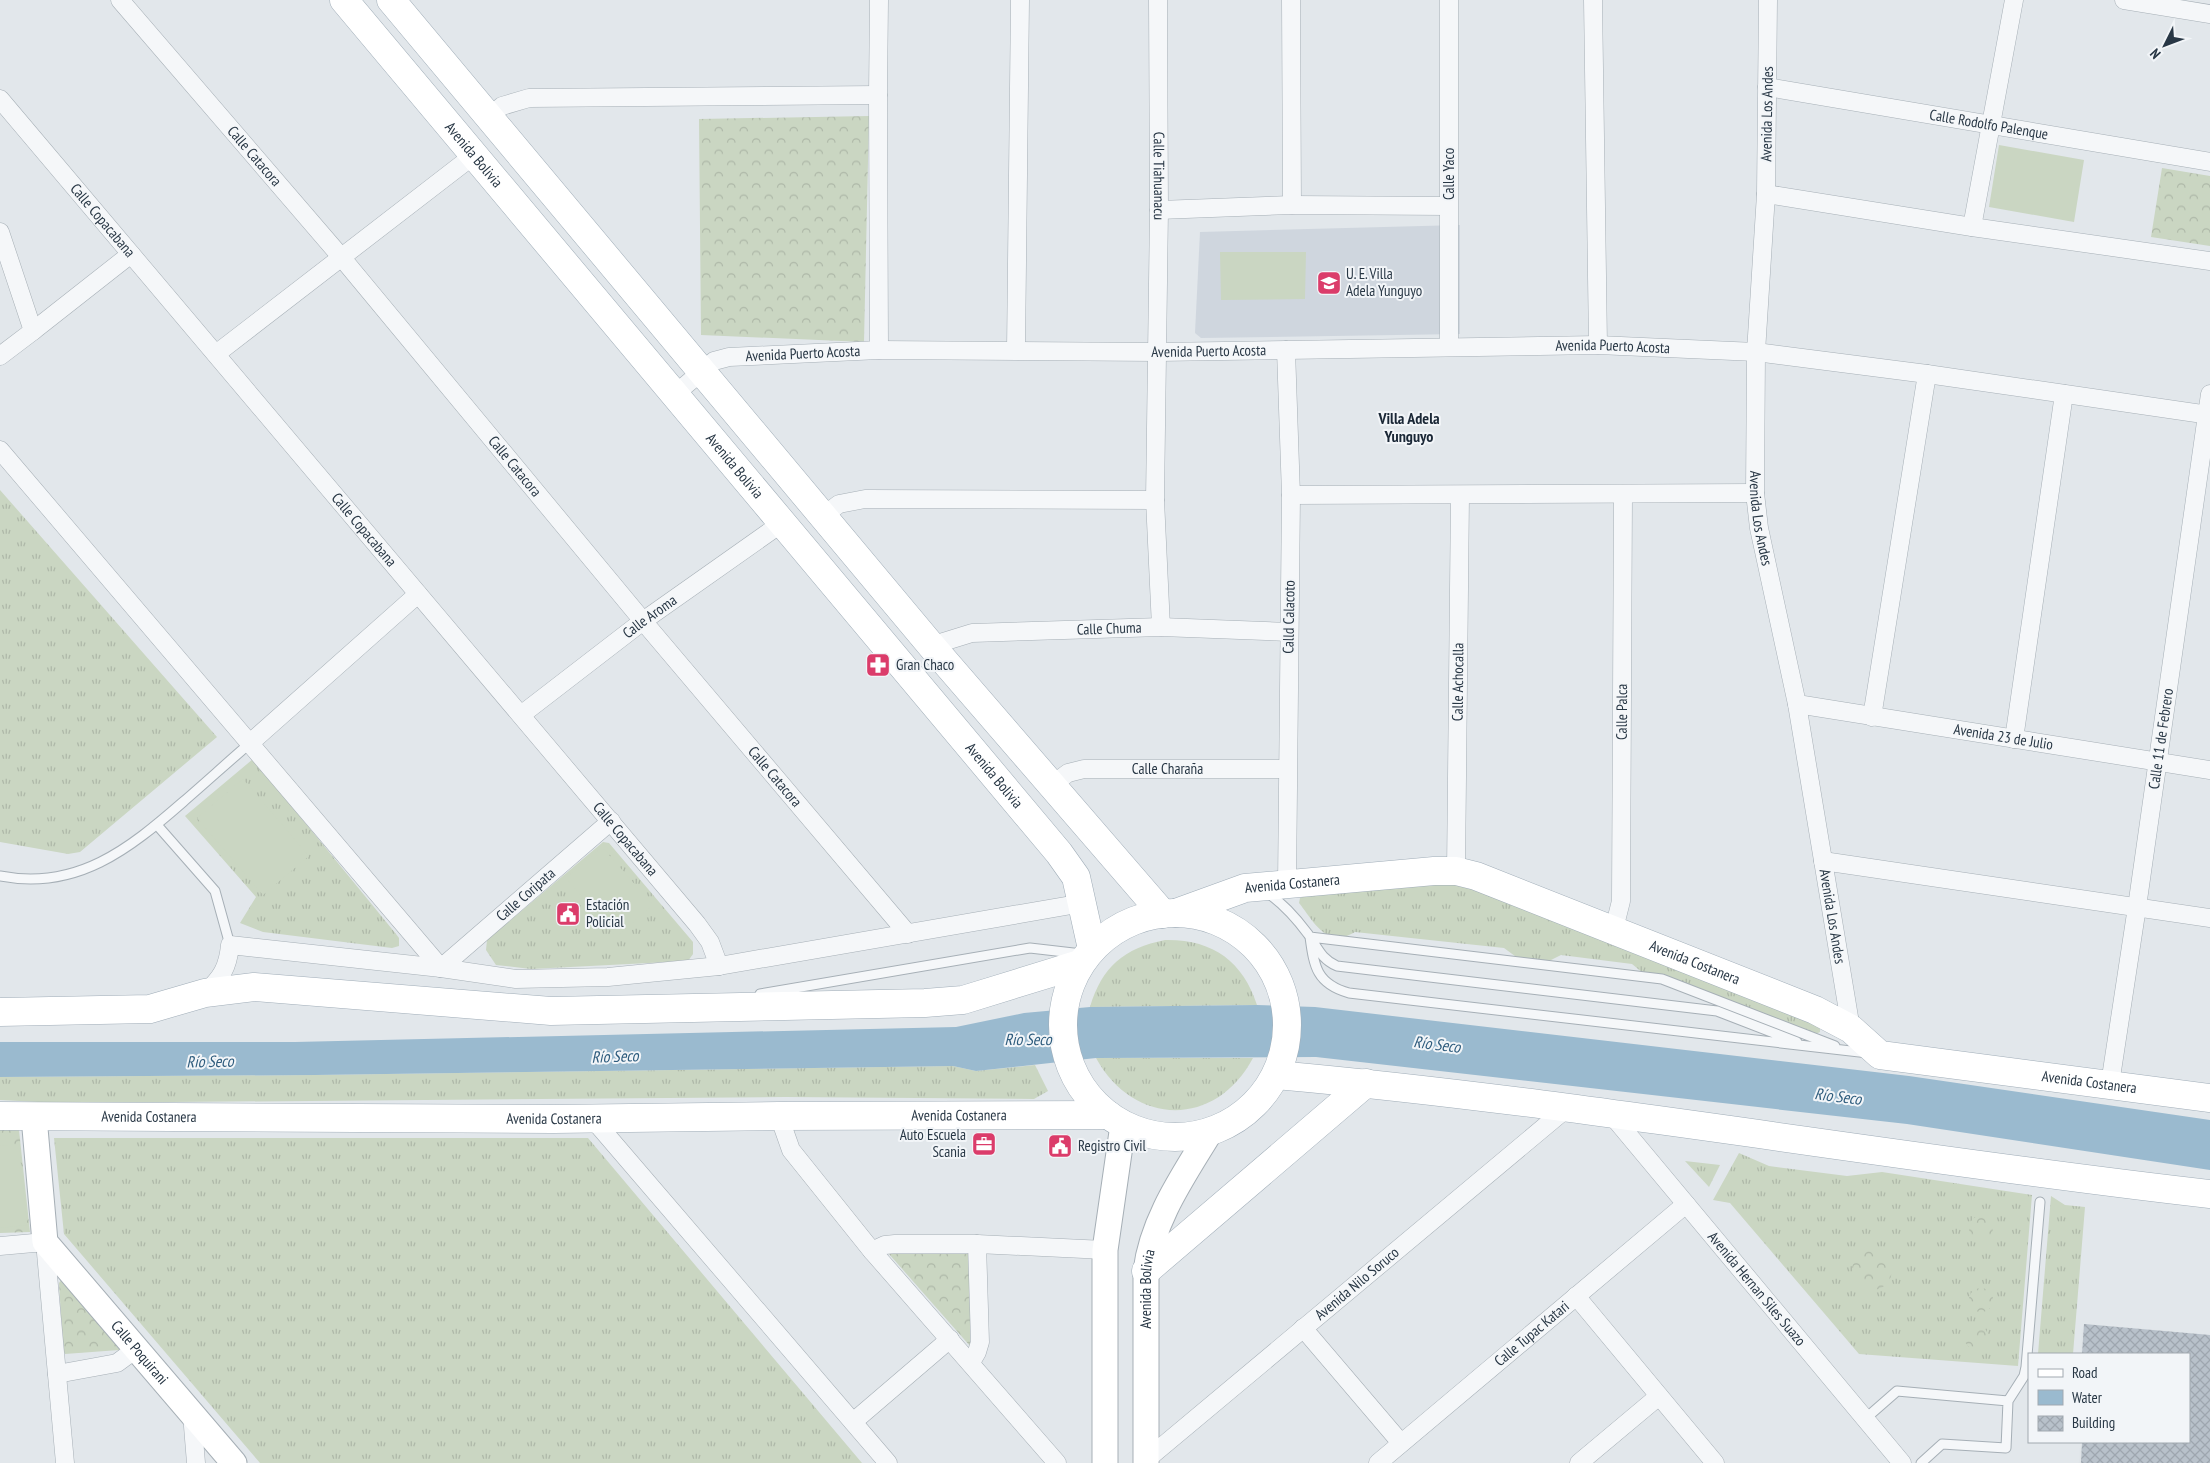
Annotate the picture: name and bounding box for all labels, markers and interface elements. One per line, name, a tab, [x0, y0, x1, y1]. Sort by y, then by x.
north arrow	[2140, 20, 2190, 70]
text: N	[2146, 45, 2165, 63]
street label: Avenida Los Andes	[1756, 66, 1777, 162]
street label: Calle Rodolfo Palenque	[1928, 105, 2050, 143]
street label: Avenida Bolivia	[441, 118, 507, 191]
street label: Calle Catacora	[224, 122, 286, 190]
street label: Calle Tiahuanacu	[1150, 132, 1169, 220]
street label: Calle Yaco	[1439, 148, 1458, 200]
street label: Calle Copacabana	[66, 179, 140, 261]
place label: U. E. Villa Adela Yunguyo	[1346, 264, 1422, 300]
school or university icon: U. E. Villa Adela Yunguyo	[1316, 270, 1342, 296]
street label: Avenida Puerto Acosta	[1555, 335, 1671, 357]
street label: Avenida Puerto Acosta	[1151, 340, 1266, 361]
street label: Avenida Puerto Acosta	[745, 341, 861, 365]
district label: Villa Adela Yunguyo	[1377, 408, 1440, 446]
street label: Avenida Bolivia	[702, 429, 768, 502]
street label: Calle Catacora	[484, 432, 546, 500]
street label: Avenida Los Andes	[1746, 471, 1777, 567]
street label: Calle Copacabana	[328, 489, 401, 570]
street label: Calld Calacoto	[1278, 580, 1299, 654]
street label: Calle Aroma	[619, 590, 680, 642]
street label: Calle Chuma	[1076, 618, 1142, 639]
street label: Calle Achocalla	[1448, 643, 1467, 721]
pharmacy icon: Gran Chaco	[865, 652, 891, 678]
place label: Gran Chaco	[896, 655, 954, 674]
street label: Calle Palca	[1612, 684, 1631, 740]
street label: Calle 11 de Febrero	[2144, 687, 2177, 790]
street label: Avenida 23 de Julio	[1952, 719, 2054, 754]
street label: Avenida Bolivia	[962, 739, 1027, 812]
street label: Calle Catacora	[744, 742, 806, 811]
street label: Calle Charaña	[1132, 759, 1203, 778]
street label: Calle Copacabana	[589, 798, 662, 880]
street label: Calle Coripata	[492, 864, 559, 925]
street label: Avenida Los Andes	[1816, 868, 1850, 965]
street label: Avenida Costanera	[1244, 870, 1341, 897]
place label: Estación Policial	[586, 895, 629, 931]
public building icon: Estación Policial	[555, 901, 581, 927]
street label: Avenida Costanera	[1647, 936, 1743, 988]
water label: Río Seco	[1004, 1029, 1053, 1049]
water label: Río Seco	[1412, 1031, 1463, 1057]
water label: Río Seco	[591, 1045, 640, 1067]
water label: Río Seco	[186, 1051, 235, 1071]
street label: Avenida Costanera	[2041, 1066, 2138, 1097]
water label: Río Seco	[1813, 1083, 1864, 1109]
street label: Avenida Costanera	[911, 1105, 1007, 1125]
street label: Avenida Costanera	[101, 1107, 197, 1126]
street label: Avenida Costanera	[506, 1108, 602, 1128]
place label: Auto Escuela Scania	[900, 1125, 966, 1161]
office icon: Auto Escuela Scania	[971, 1131, 997, 1157]
public building icon: Registro Civil	[1047, 1133, 1073, 1159]
place label: Registro Civil	[1078, 1136, 1147, 1155]
street label: Avenida Hernan Siles Suazo	[1704, 1227, 1810, 1350]
street label: Avenida Nilo Soruco	[1311, 1243, 1403, 1324]
street label: Avenida Bolivia	[1136, 1247, 1159, 1329]
street label: Calle Tupac Katari	[1490, 1296, 1573, 1370]
street label: Calle Poquirani	[107, 1316, 173, 1388]
legend	[2028, 1353, 2190, 1443]
text: Road	[2072, 1363, 2098, 1382]
text: Water	[2072, 1388, 2103, 1407]
text: Building	[2072, 1413, 2115, 1432]

